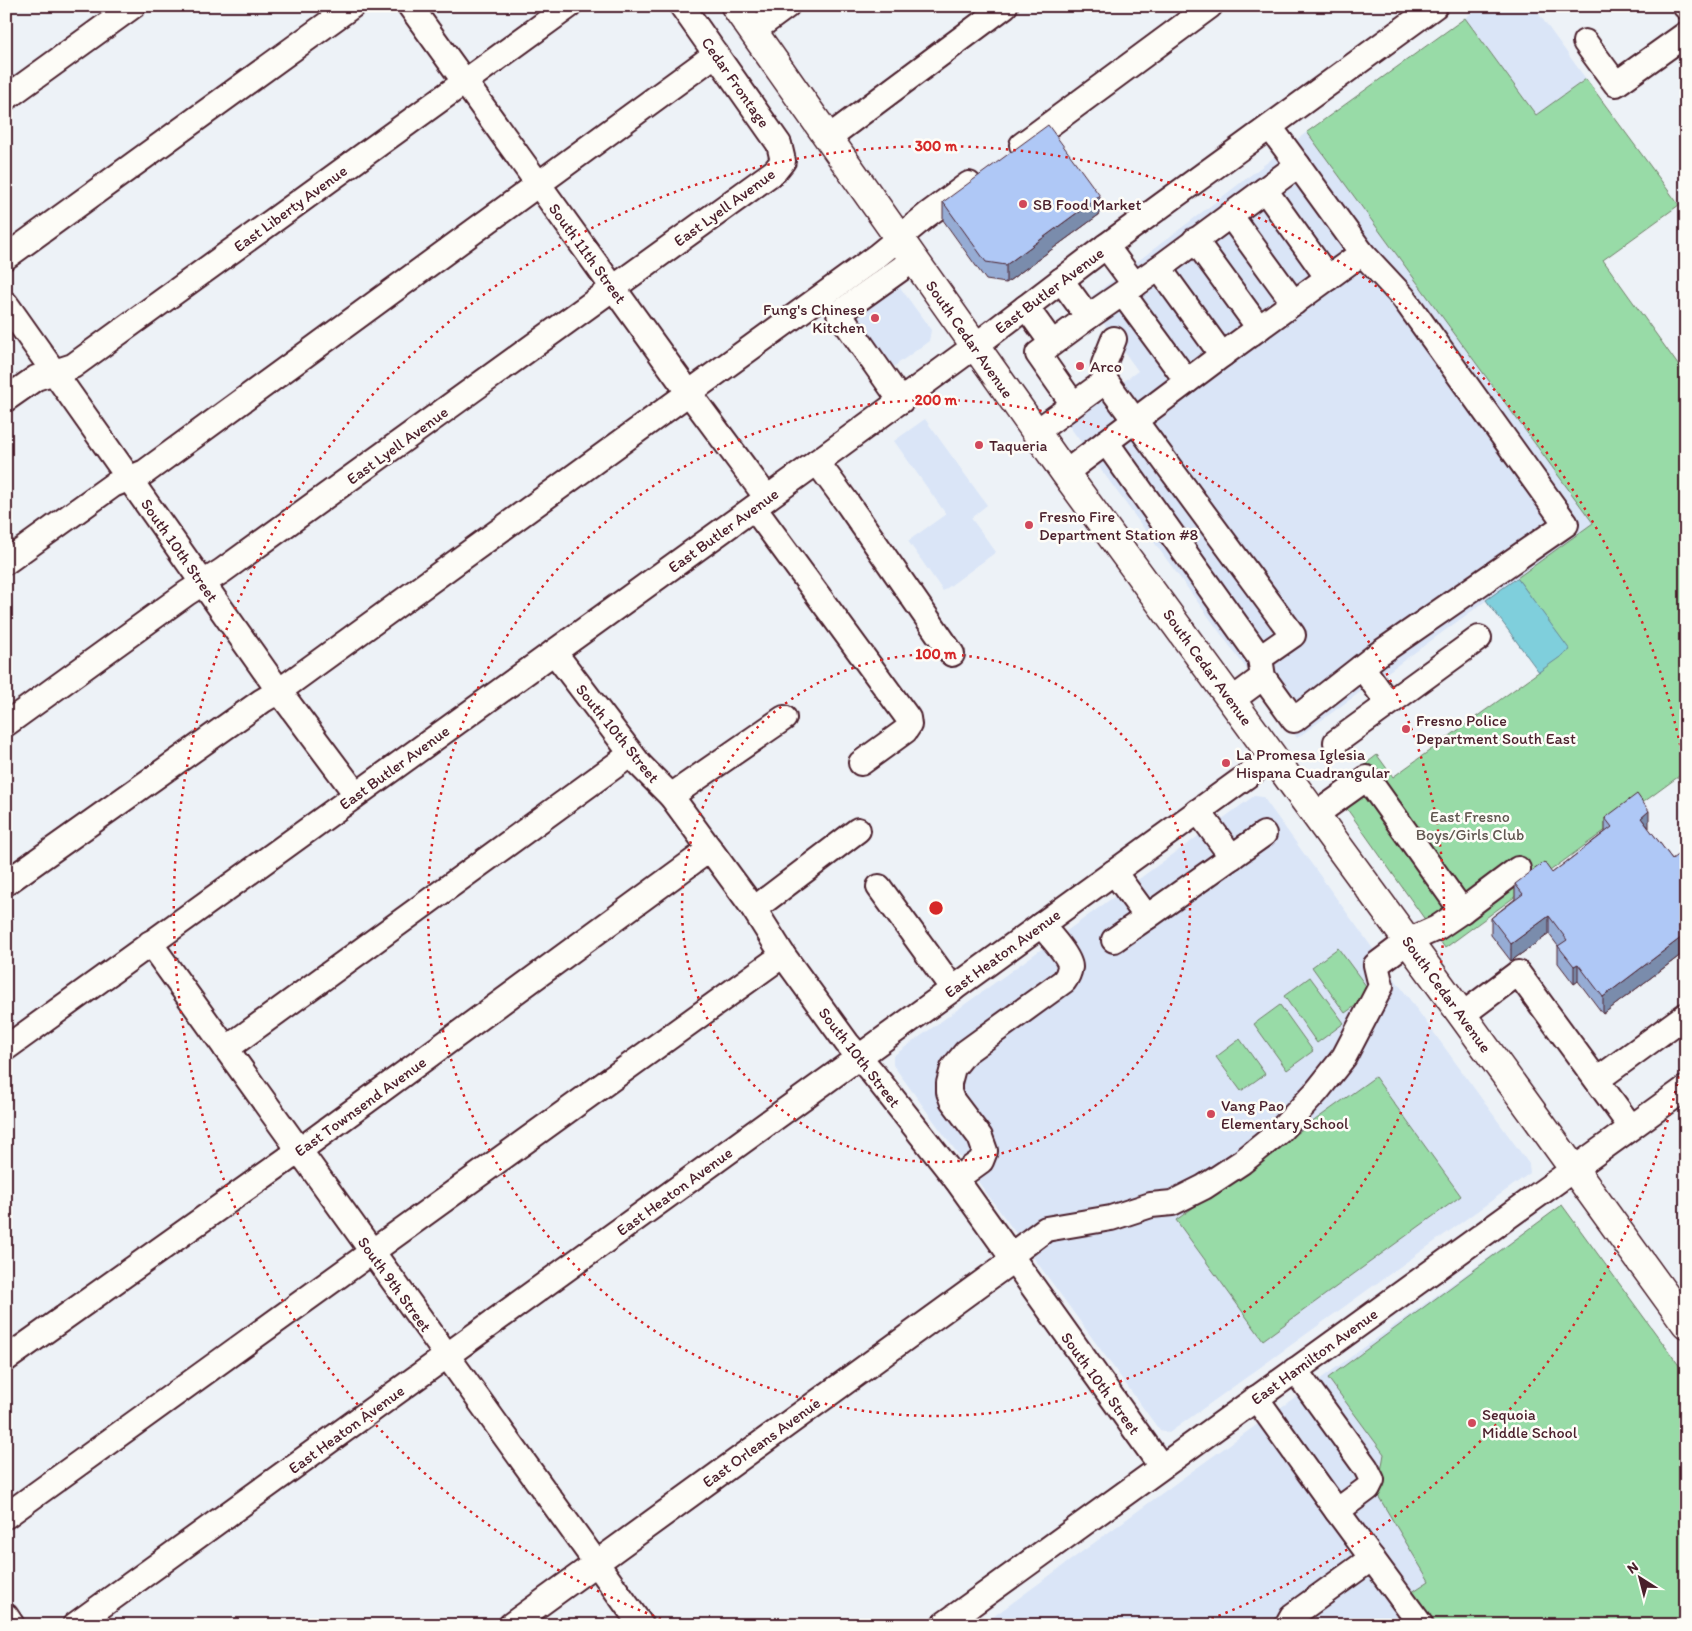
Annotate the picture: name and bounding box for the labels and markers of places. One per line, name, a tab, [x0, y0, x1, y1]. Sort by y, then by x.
place label: SB Food Market	[1033, 195, 1141, 214]
marker: SB Food Market	[1017, 198, 1029, 210]
place label: Fung's Chinese Kitchen	[763, 300, 865, 337]
marker: Fung's Chinese Kitchen	[869, 312, 881, 324]
place label: Arco	[1090, 357, 1122, 376]
marker: Arco	[1074, 360, 1086, 372]
place label: Taqueria	[989, 436, 1047, 455]
marker: Taqueria	[973, 439, 985, 451]
place label: Fresno Fire Department Station #8	[1039, 507, 1199, 544]
marker: Fresno Fire Department Station #8	[1023, 519, 1035, 531]
place label: Fresno Police Department South East	[1416, 711, 1576, 748]
marker: Fresno Police Department South East	[1400, 723, 1412, 735]
place label: La Promesa Iglesia Hispana Cuadrangular	[1236, 745, 1391, 782]
marker: La Promesa Iglesia Hispana Cuadrangular	[1220, 757, 1232, 769]
centre of rings	[927, 899, 945, 917]
place label: Vang Pao Elementary School	[1221, 1096, 1349, 1133]
marker: Vang Pao Elementary School	[1205, 1108, 1217, 1120]
place label: Sequoia Middle School	[1482, 1405, 1578, 1442]
marker: Sequoia Middle School	[1466, 1417, 1478, 1429]

